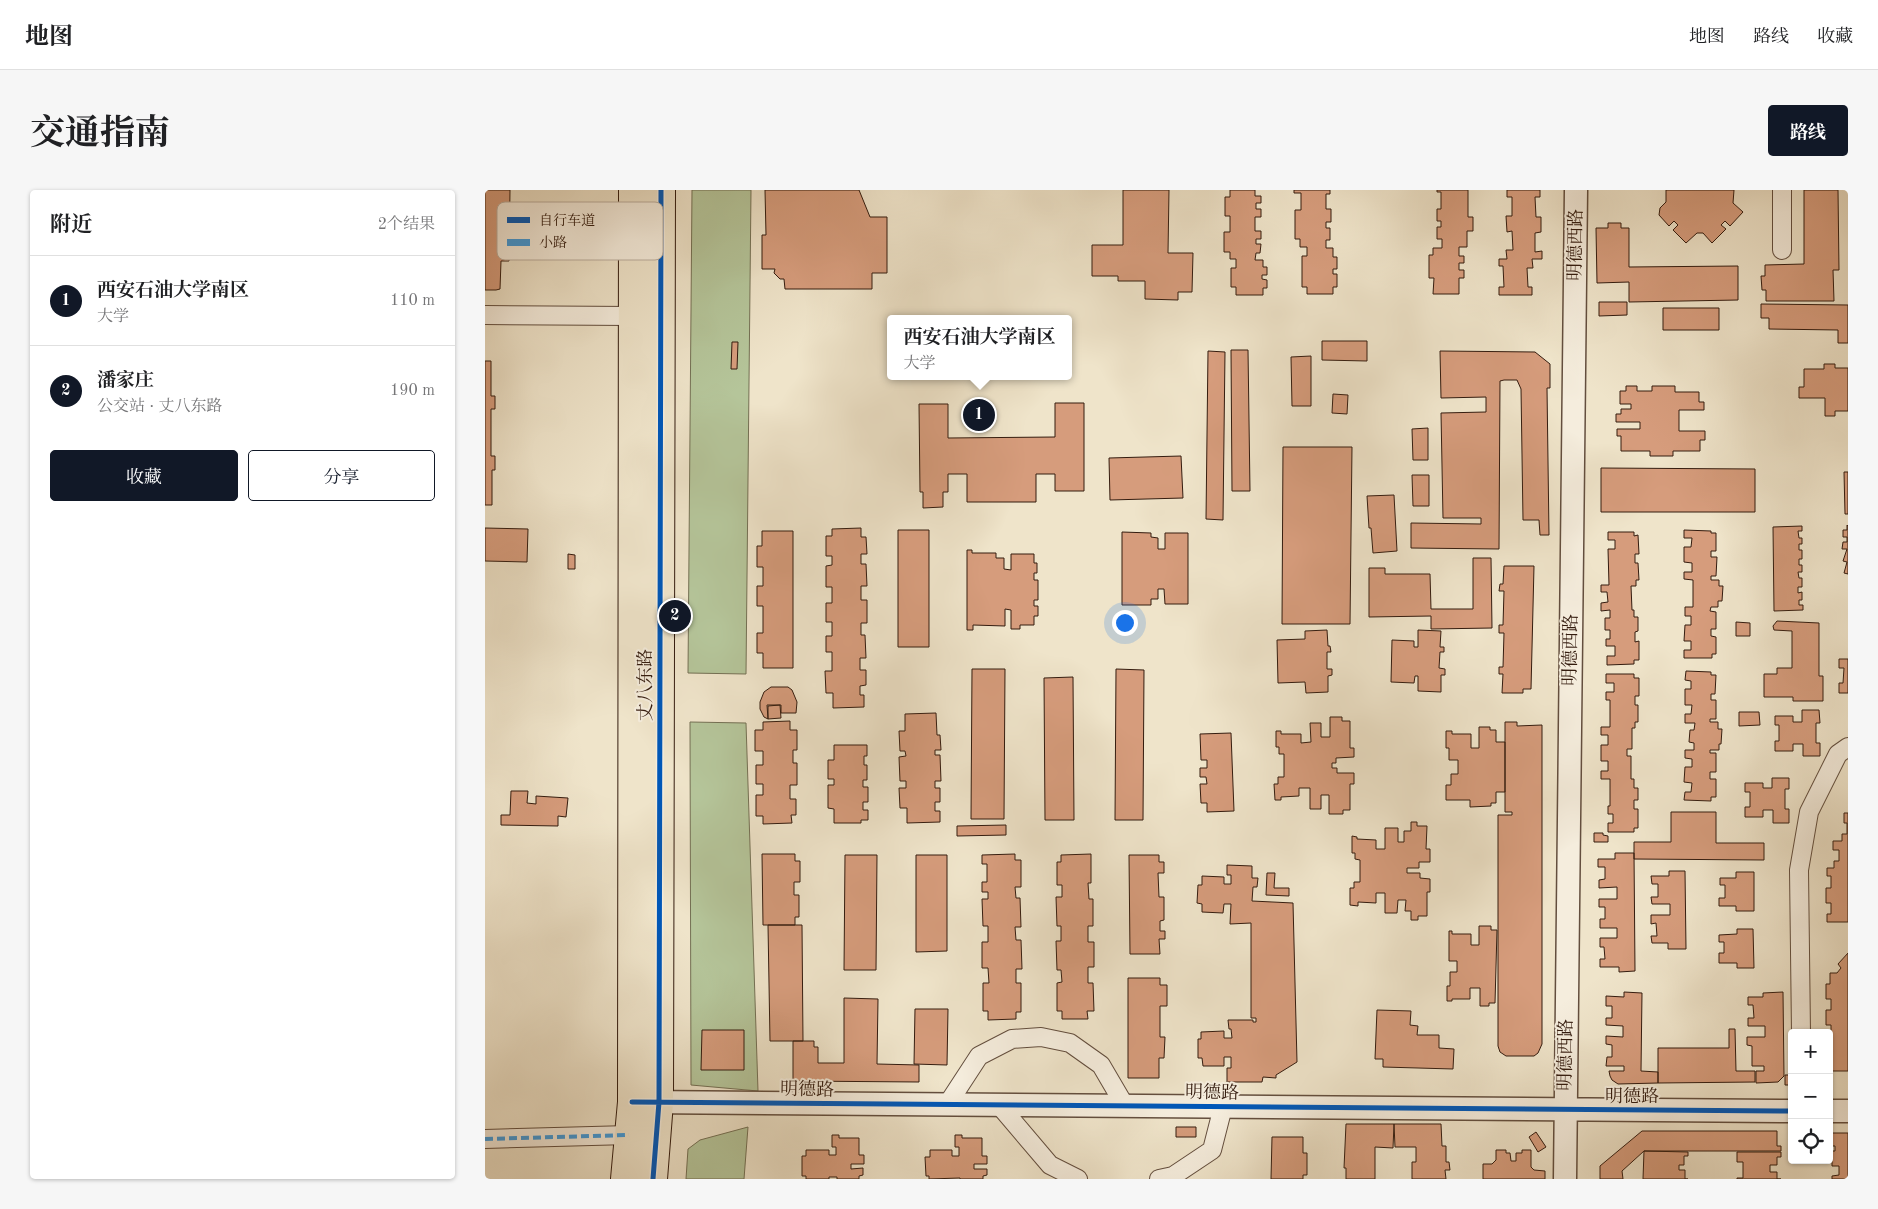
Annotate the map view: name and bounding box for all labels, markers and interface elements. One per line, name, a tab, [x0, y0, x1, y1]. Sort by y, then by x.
text: 地图	[25, 26, 73, 50]
text: 地图	[1689, 28, 1725, 46]
text: 路线	[1753, 28, 1789, 46]
text: 收藏	[1817, 28, 1853, 46]
button: 路线	[1768, 105, 1848, 156]
text: 交通指南	[30, 117, 170, 152]
legend	[497, 202, 663, 260]
street label: 明德西路	[1564, 209, 1586, 281]
text: 自行车道	[539, 213, 595, 228]
text: 附近	[50, 215, 92, 236]
text: 2个结果	[378, 217, 435, 233]
text: 小路	[539, 235, 567, 250]
text: 西安石油大学南区	[97, 282, 249, 301]
text: 1	[61, 293, 71, 309]
text: 110 m	[390, 293, 435, 309]
text: 大学	[97, 309, 129, 325]
popup	[887, 315, 1072, 380]
text: 西安石油大学南区	[903, 329, 1056, 348]
text: 大学	[903, 356, 936, 372]
text: 潘家庄	[97, 372, 154, 391]
text: 2	[61, 383, 71, 399]
text: 190 m	[390, 383, 435, 399]
pin: 1	[963, 396, 995, 434]
text: 公交站 · 丈八东路	[97, 399, 222, 415]
button: 收藏	[50, 450, 238, 501]
button: 分享	[248, 450, 435, 501]
pin: 2	[659, 597, 691, 635]
your location	[1112, 610, 1138, 636]
street label: 明德西路	[1559, 614, 1581, 686]
street label: 丈八东路	[635, 649, 655, 721]
street label: 明德西路	[1554, 1019, 1576, 1091]
map controls	[1788, 1029, 1833, 1164]
button: +	[1788, 1029, 1833, 1074]
button: −	[1788, 1074, 1833, 1119]
street label: 明德路	[780, 1079, 834, 1099]
street label: 明德路	[1185, 1082, 1239, 1102]
street label: 明德路	[1605, 1086, 1659, 1106]
button: locate	[1788, 1119, 1833, 1164]

